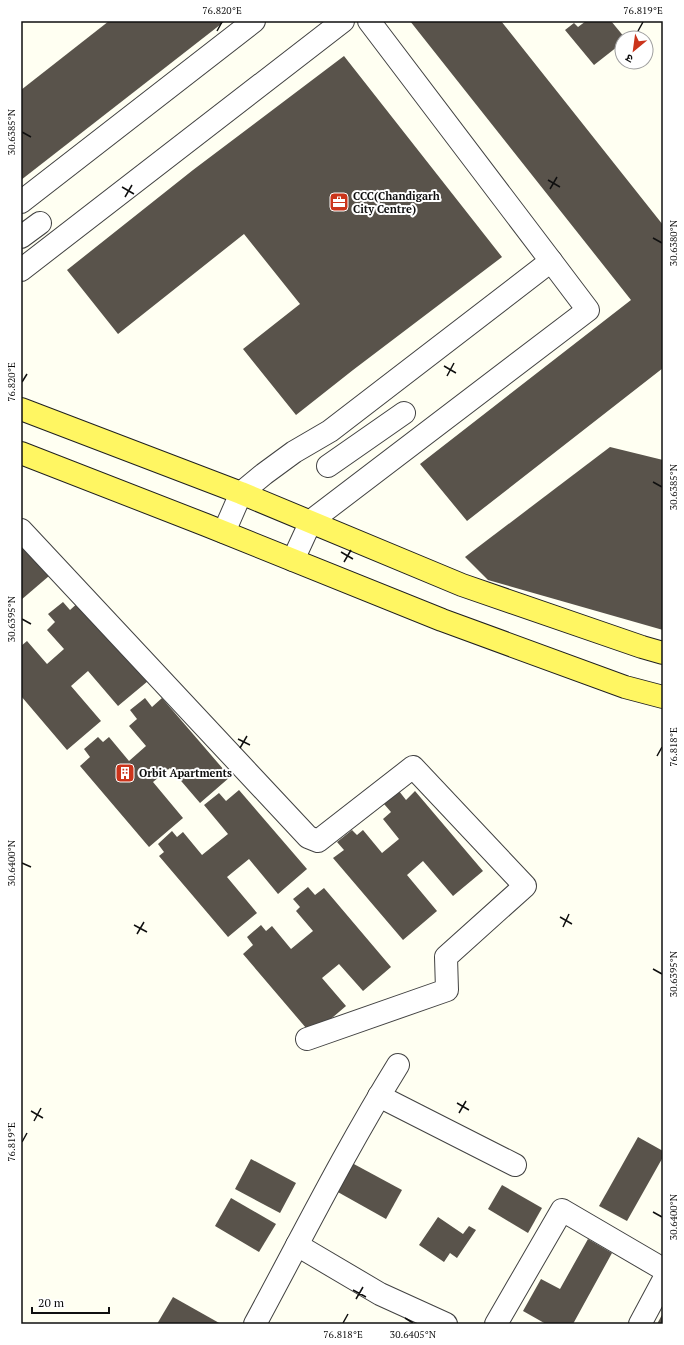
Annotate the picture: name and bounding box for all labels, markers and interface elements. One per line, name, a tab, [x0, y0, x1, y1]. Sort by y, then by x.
text: 76.820°E	[202, 4, 242, 17]
text: 76.819°E	[623, 4, 663, 17]
north arrow	[614, 30, 654, 70]
text: उ	[622, 51, 635, 66]
text: 30.6385°N	[5, 108, 18, 155]
place label: CCC(Chandigarh City Centre)	[353, 189, 440, 216]
office icon: CCC(Chandigarh City Centre)	[328, 191, 350, 213]
text: 30.6380°N	[667, 219, 680, 266]
text: 76.820°E	[5, 362, 18, 402]
text: 30.6385°N	[667, 463, 680, 510]
text: 30.6395°N	[5, 595, 18, 642]
text: 76.818°E	[667, 727, 680, 767]
building icon: Orbit Apartments	[114, 762, 136, 784]
place label: Orbit Apartments	[139, 766, 232, 780]
text: 30.6400°N	[5, 839, 18, 886]
text: 30.6395°N	[667, 950, 680, 997]
text: 76.819°E	[5, 1122, 18, 1162]
text: 30.6400°N	[667, 1193, 680, 1240]
scale bar	[32, 1289, 109, 1315]
text: 20 m	[38, 1295, 65, 1310]
text: 76.818°E	[323, 1328, 363, 1341]
text: 30.6405°N	[390, 1328, 437, 1341]

